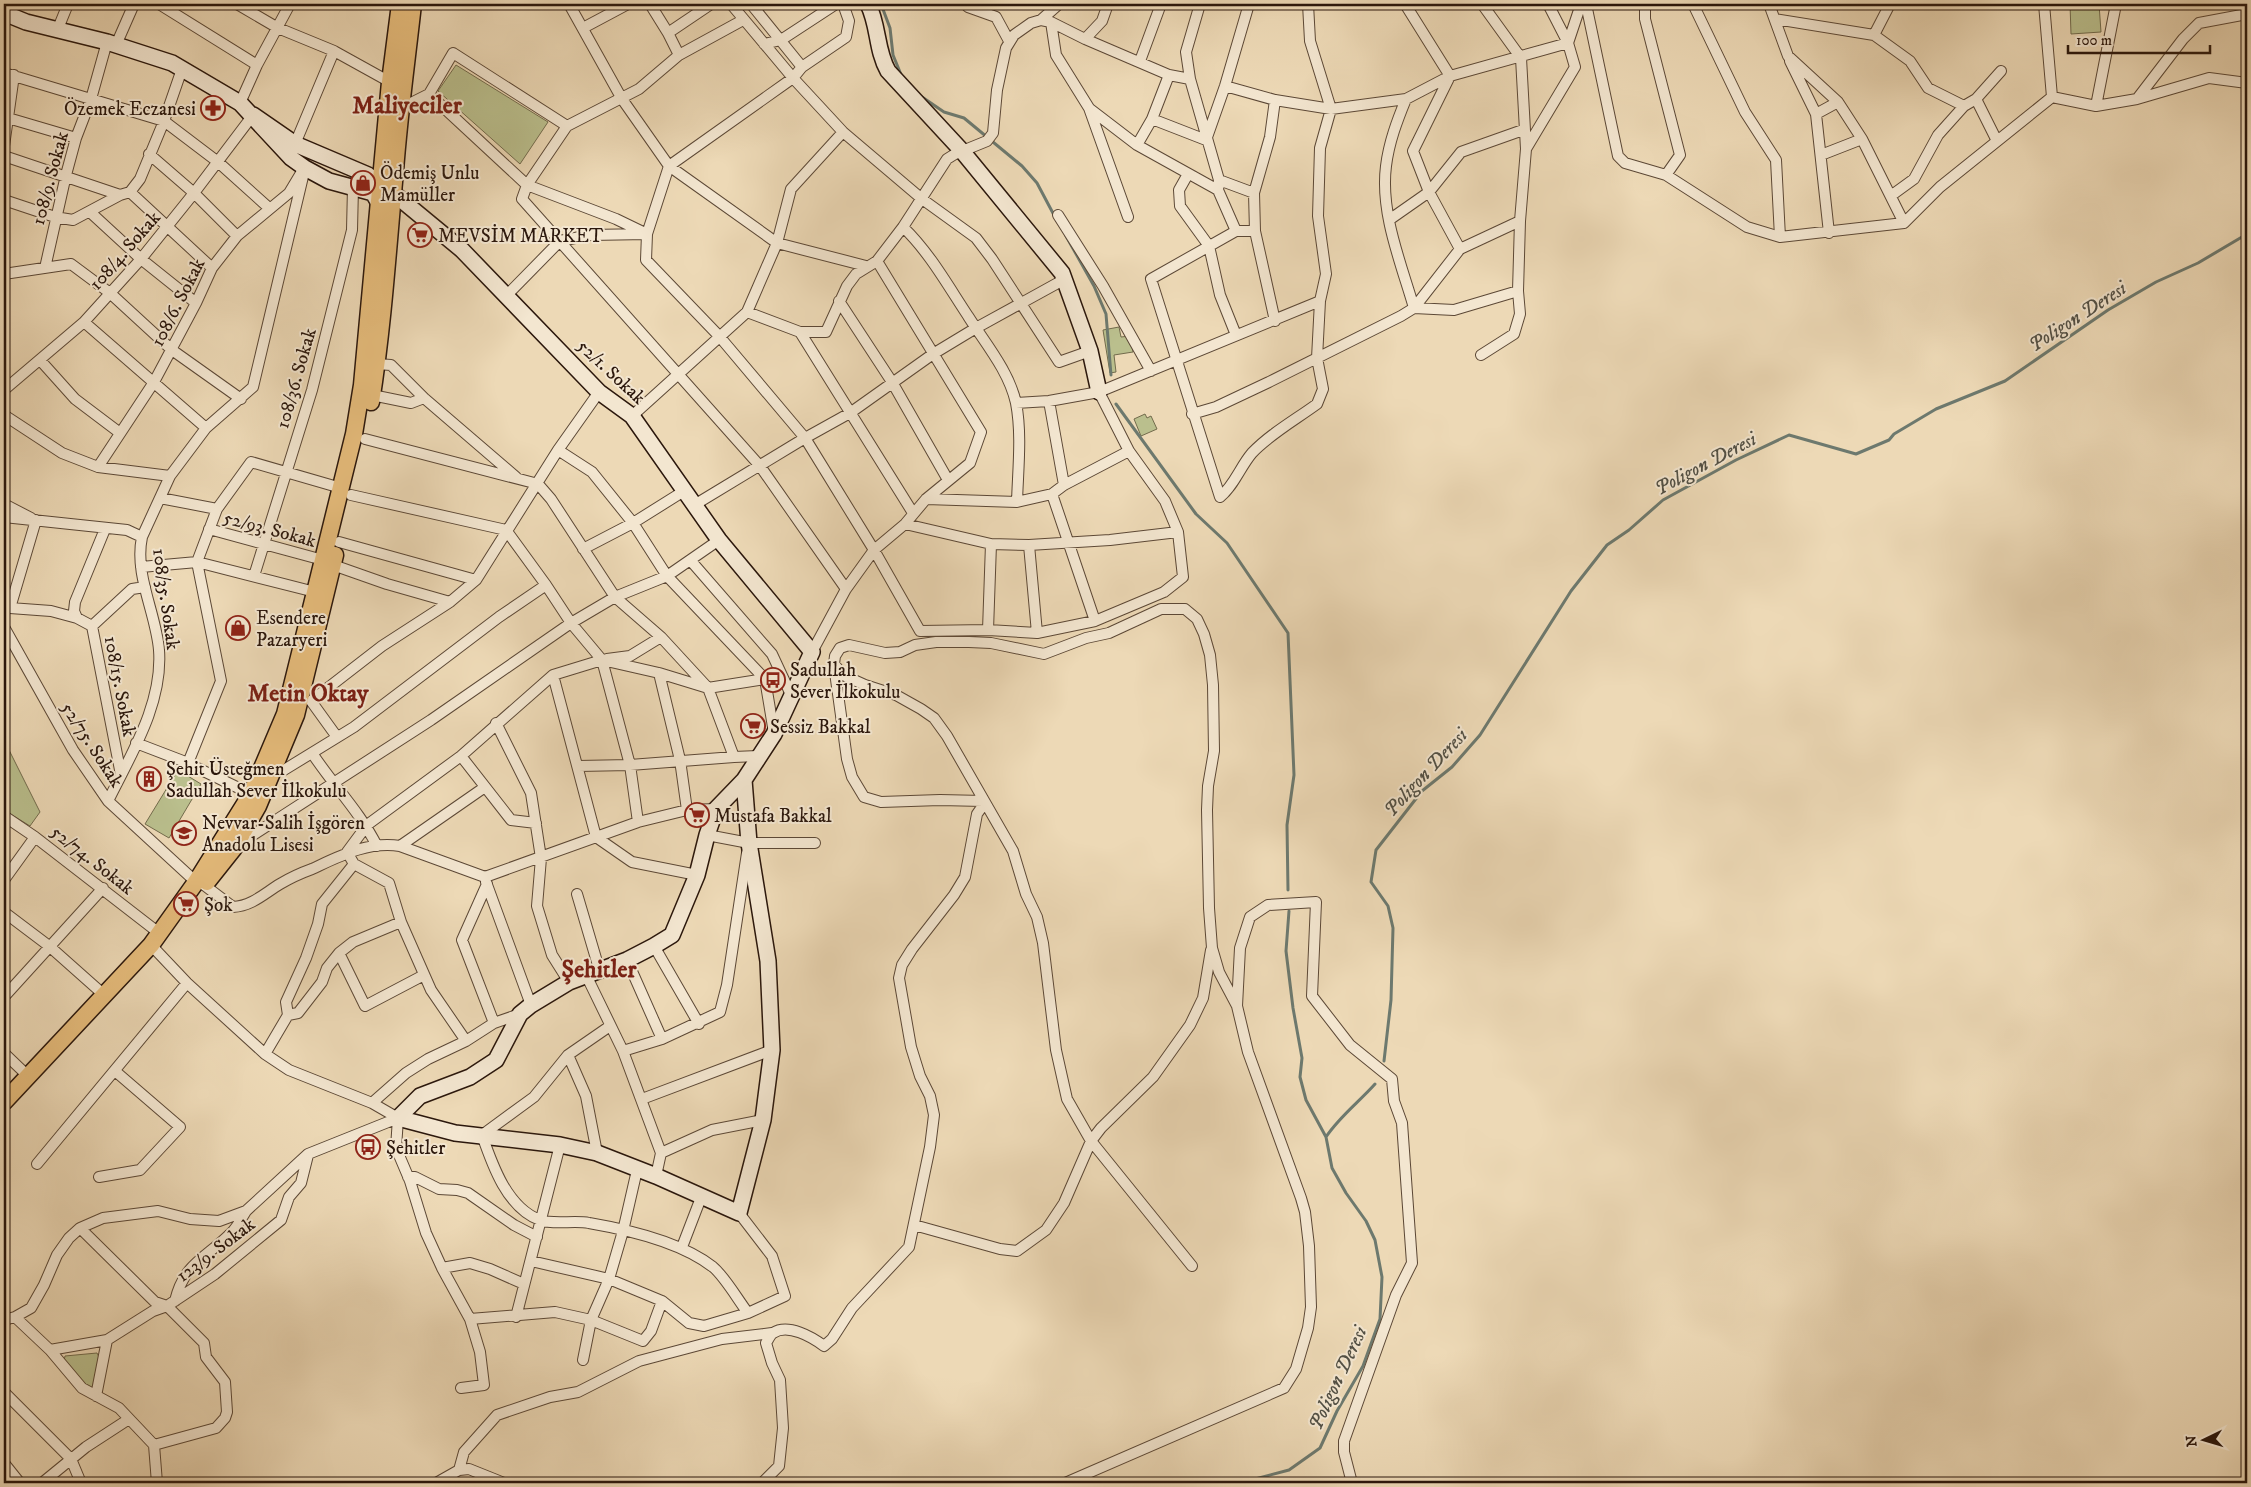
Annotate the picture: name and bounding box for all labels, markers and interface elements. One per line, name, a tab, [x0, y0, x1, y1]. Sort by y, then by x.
scale bar	[2068, 22, 2211, 54]
text: 100 m	[2076, 31, 2112, 50]
district label: Maliyeciler	[352, 91, 463, 121]
pharmacy icon: Özemek Eczanesi	[200, 95, 226, 121]
place label: Özemek Eczanesi	[64, 97, 196, 121]
street label: 108/9. Sokak	[27, 129, 74, 228]
place label: Ödemiş Unlu Mamüller	[380, 161, 479, 207]
shop icon: Ödemiş Unlu Mamüller	[350, 170, 376, 196]
street label: 108/4. Sokak	[85, 206, 166, 295]
supermarket icon: MEVSİM MARKET	[407, 222, 433, 248]
place label: MEVSİM MARKET	[438, 224, 604, 248]
street label: 108/6. Sokak	[146, 254, 211, 351]
water label: Poligon Deresi	[2024, 275, 2133, 358]
street label: 108/36. Sokak	[271, 325, 322, 431]
street label: 52/1. Sokak	[572, 335, 651, 410]
water label: Poligon Deresi	[1650, 426, 1762, 502]
street label: 52/93. Sokak	[221, 506, 319, 553]
street label: 108/35. Sokak	[147, 547, 184, 652]
place label: Esendere Pazaryeri	[256, 607, 327, 652]
shop icon: Esendere Pazaryeri	[225, 615, 251, 641]
street label: 108/15. Sokak	[98, 634, 141, 739]
place label: Sadullah Sever İlkokulu	[790, 659, 900, 704]
bus stop icon: Sadullah Sever İlkokulu	[760, 667, 786, 693]
district label: Metin Oktay	[248, 679, 369, 709]
street label: 52/75. Sokak	[56, 698, 128, 792]
supermarket icon: Sessiz Bakkal	[740, 713, 766, 739]
place label: Sessiz Bakkal	[770, 716, 871, 739]
water label: Poligon Deresi	[1379, 722, 1475, 822]
place label: Şehit Üsteğmen Sadullah Sever İlkokulu	[166, 757, 347, 803]
building icon: Şehit Üsteğmen Sadullah Sever İlkokulu	[136, 766, 162, 792]
supermarket icon: Mustafa Bakkal	[684, 802, 710, 828]
place label: Mustafa Bakkal	[714, 805, 832, 828]
place label: Nevvar-Salih İşgören Anadolu Lisesi	[202, 811, 365, 857]
street label: 52/74. Sokak	[46, 820, 139, 900]
school or university icon: Nevvar-Salih İşgören Anadolu Lisesi	[171, 820, 197, 846]
supermarket icon: Şok	[173, 891, 199, 917]
place label: Şok	[204, 894, 233, 917]
district label: Şehitler	[562, 955, 638, 985]
bus stop icon: Şehitler	[355, 1134, 381, 1160]
place label: Şehitler	[386, 1137, 445, 1160]
street label: 123/9. Sokak	[172, 1213, 260, 1287]
water label: Poligon Deresi	[1303, 1321, 1374, 1435]
north arrow	[2178, 1414, 2228, 1464]
text: N	[2183, 1434, 2202, 1448]

